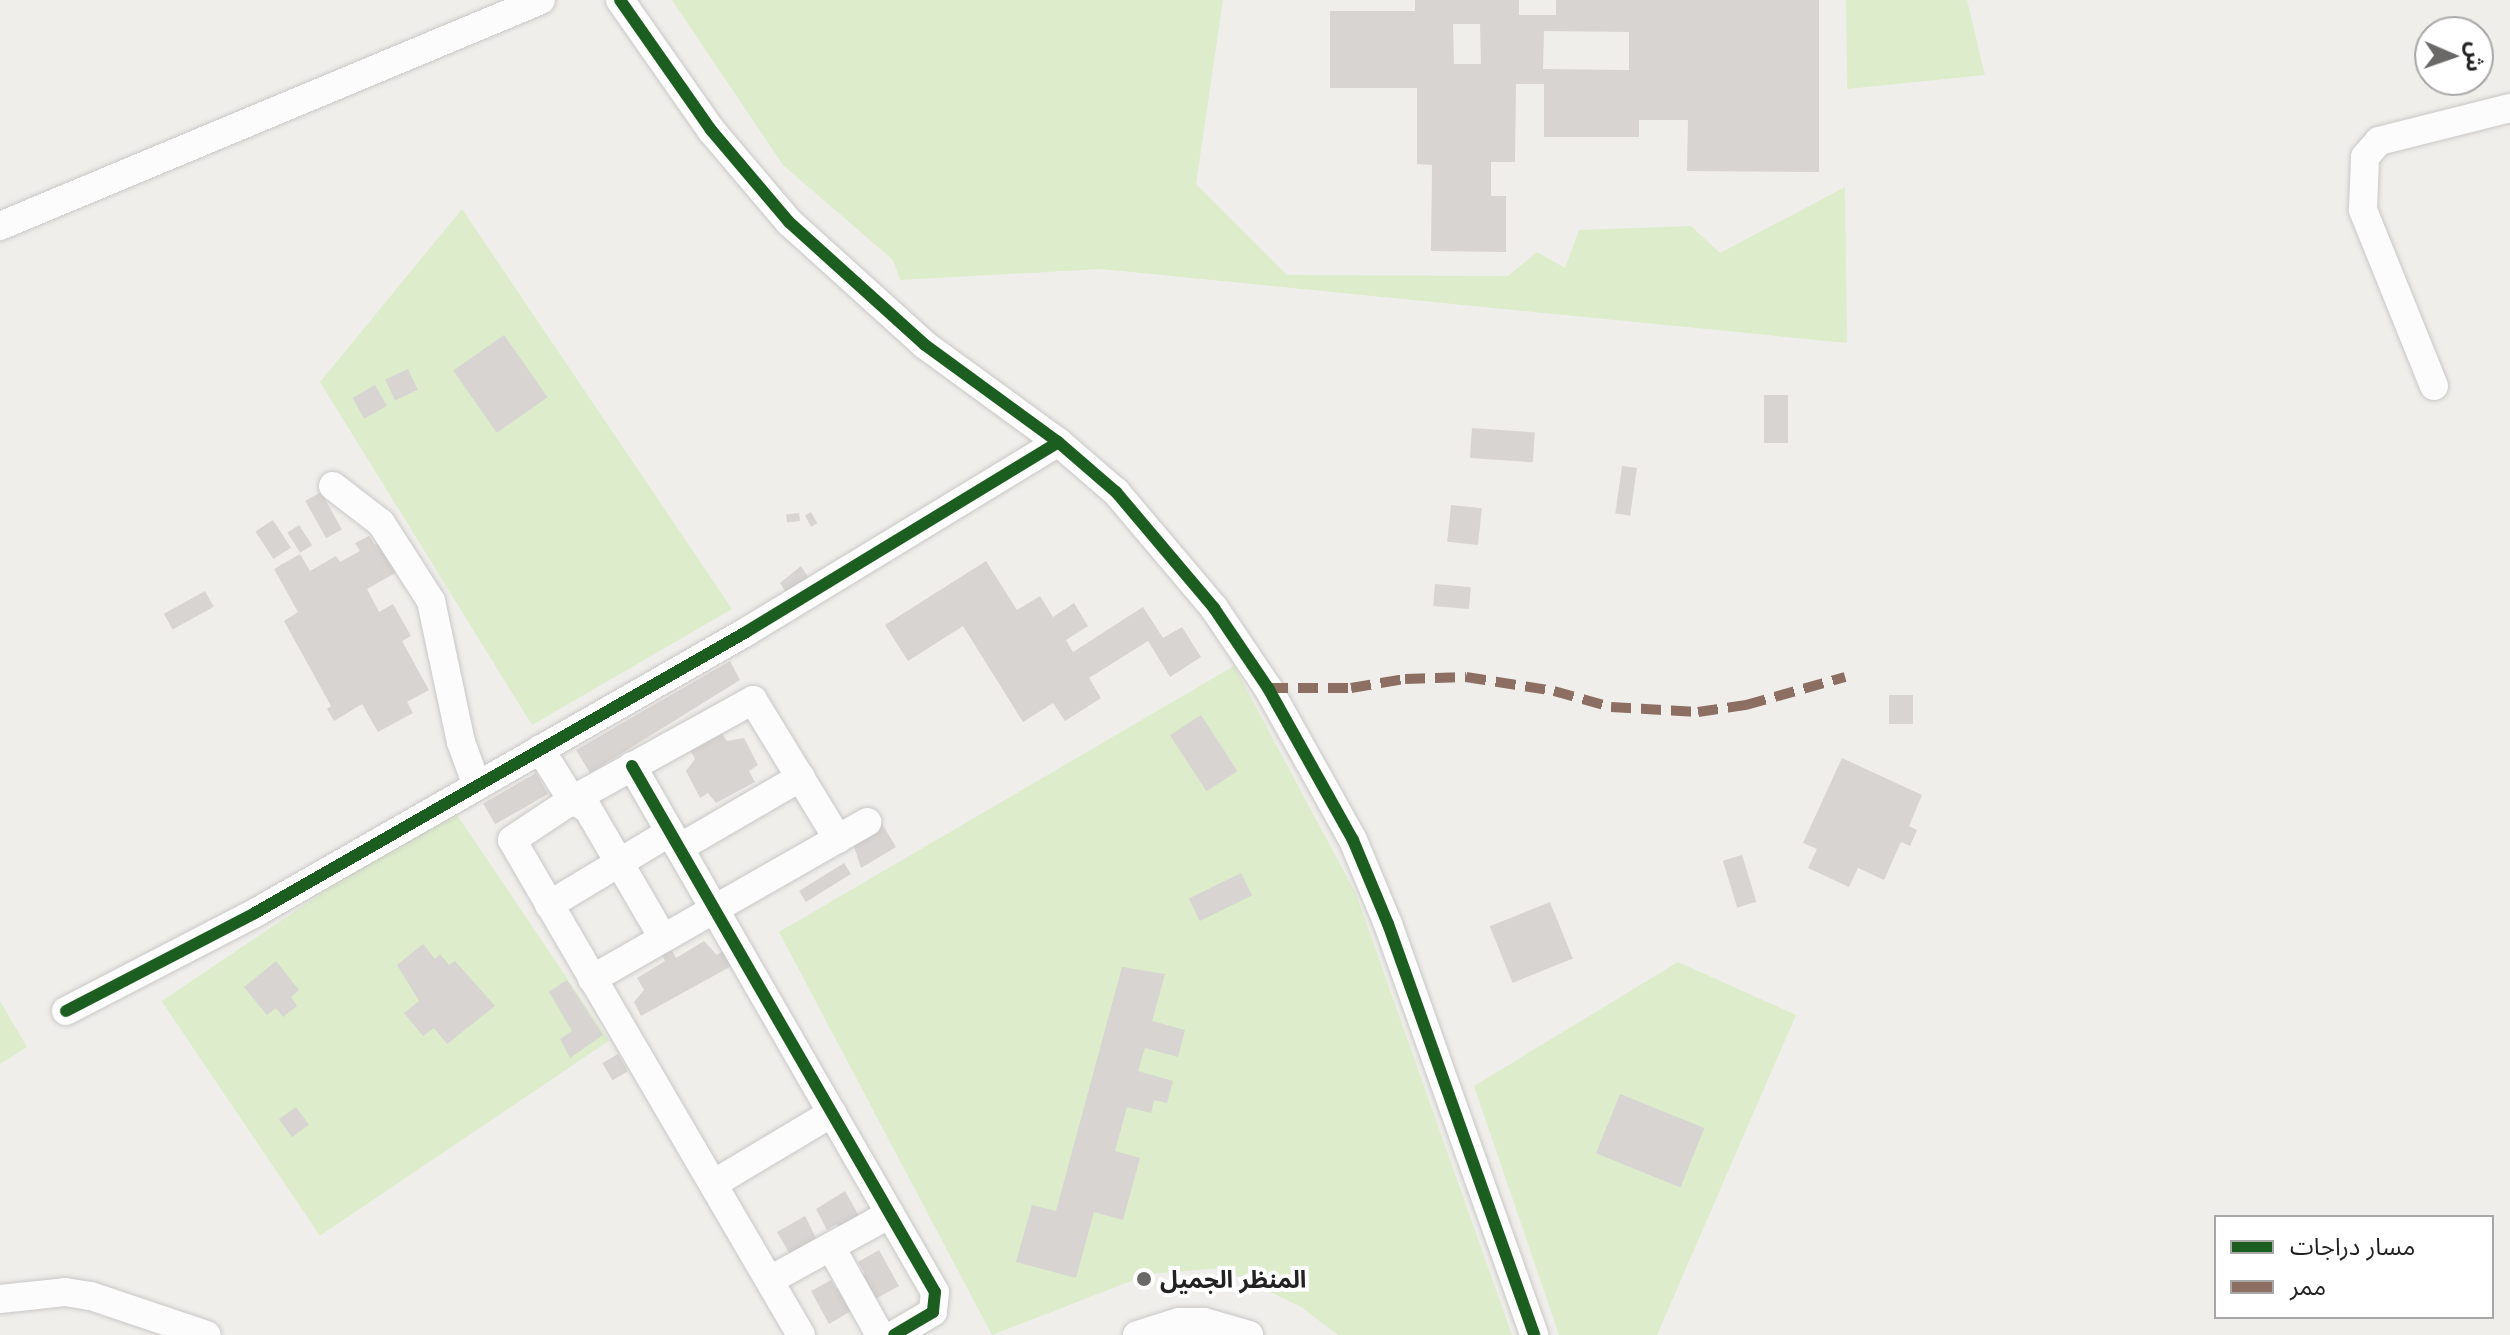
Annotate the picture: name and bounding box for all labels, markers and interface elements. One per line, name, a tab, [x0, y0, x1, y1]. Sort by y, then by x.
north arrow	[2414, 16, 2494, 96]
text: ش	[2460, 41, 2492, 72]
legend	[2214, 1215, 2494, 1319]
text: مسار دراجات	[2290, 1229, 2415, 1262]
place label: المنظر الجميل	[1160, 1265, 1306, 1293]
text: ممر	[2290, 1269, 2326, 1302]
marker: المنظر الجميل	[1135, 1270, 1153, 1288]

